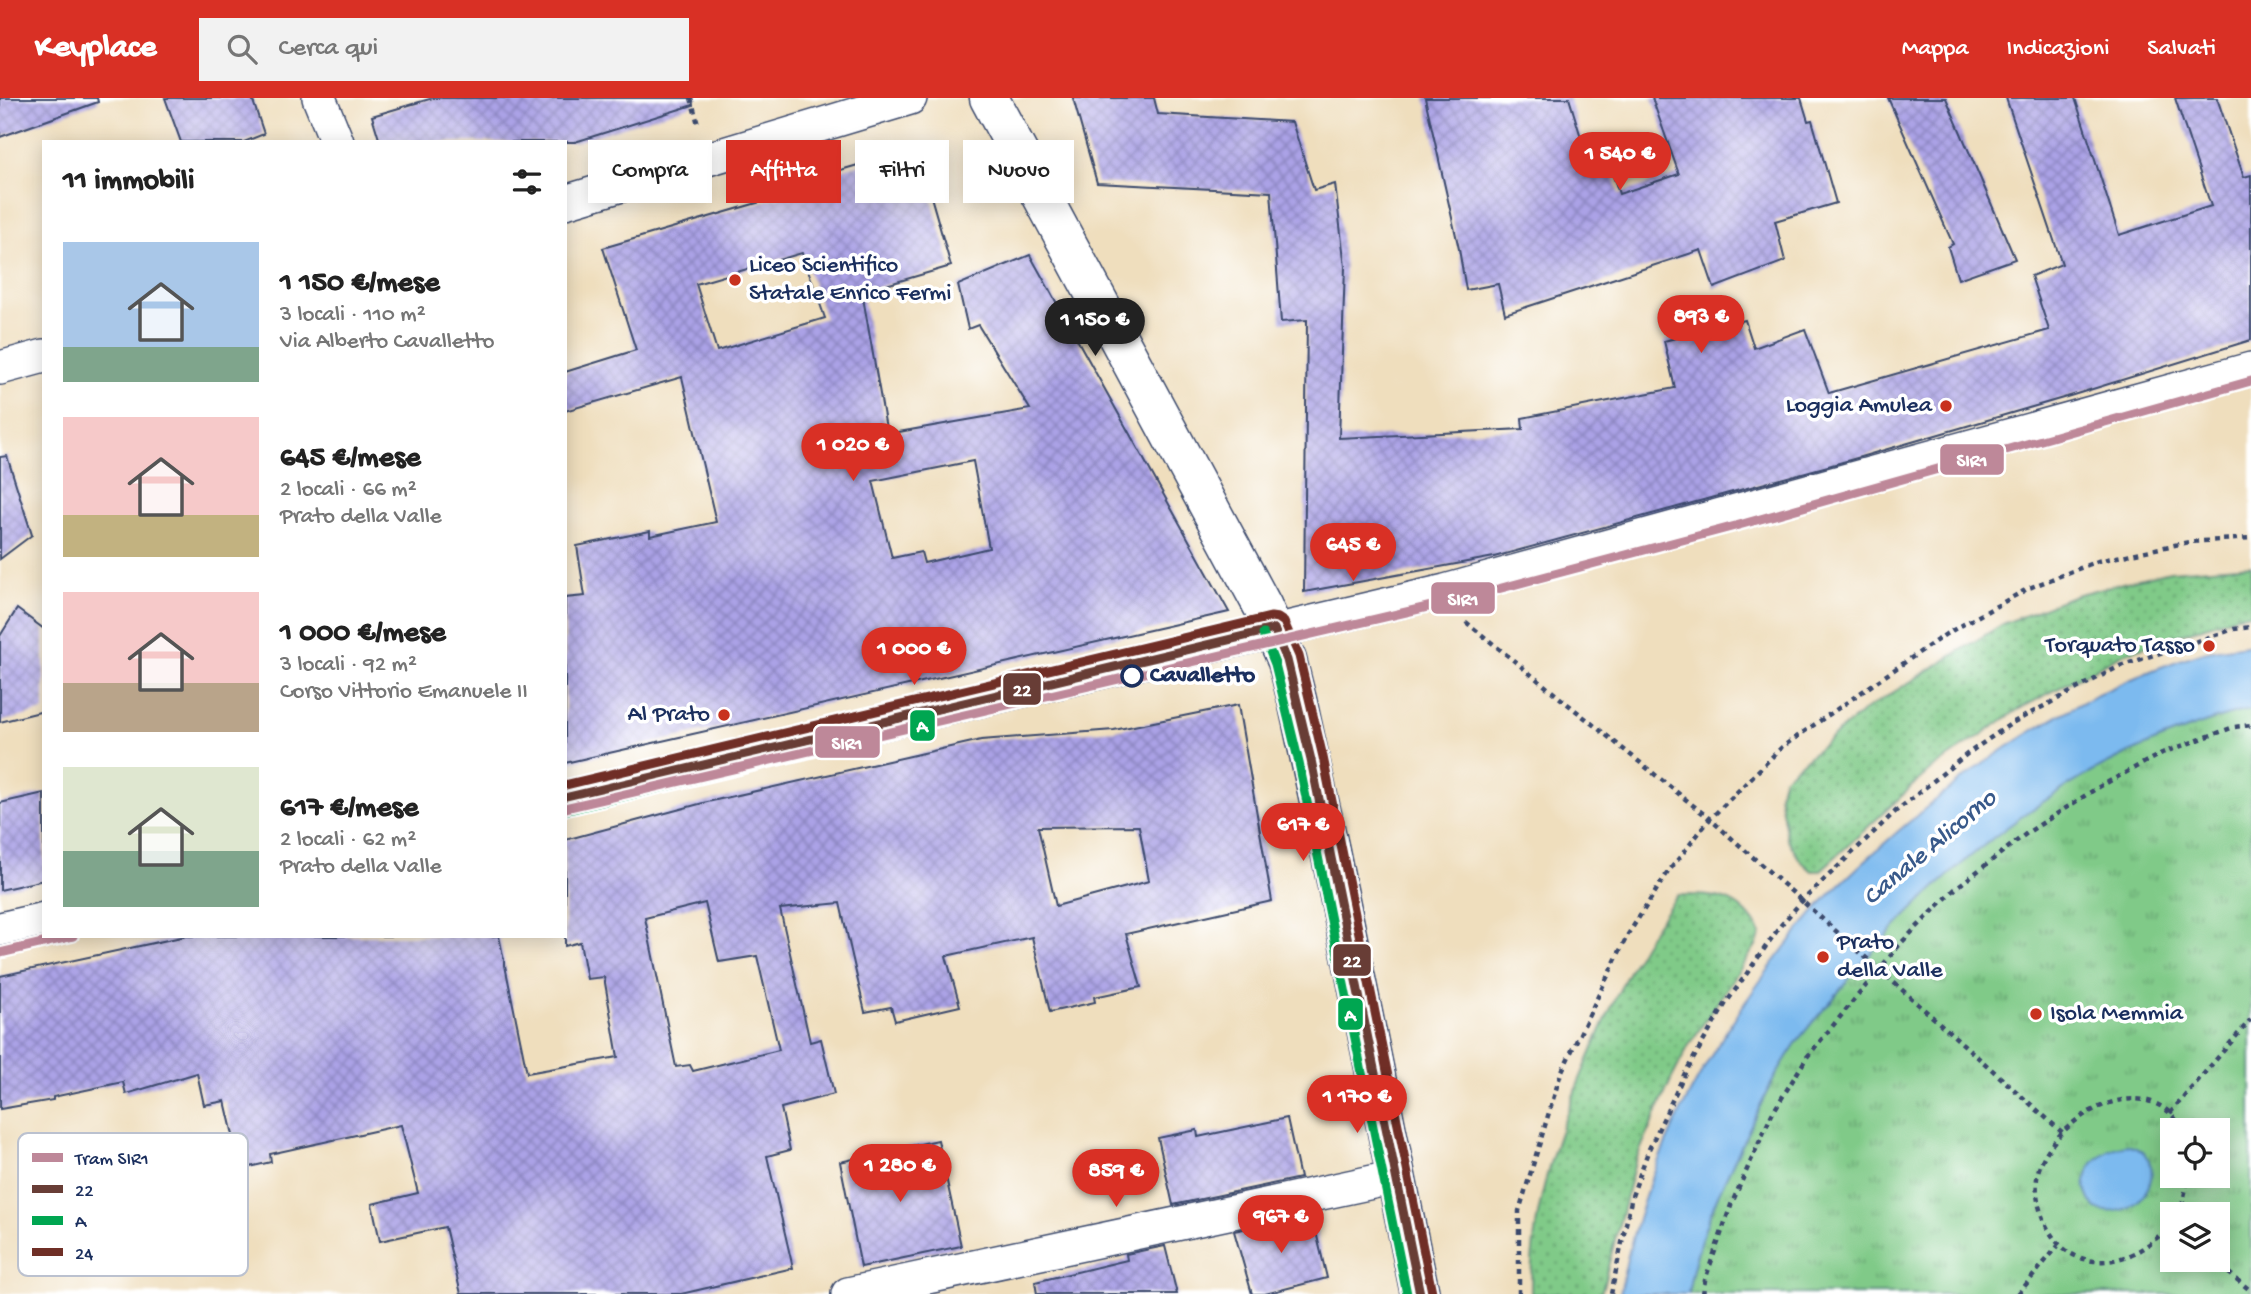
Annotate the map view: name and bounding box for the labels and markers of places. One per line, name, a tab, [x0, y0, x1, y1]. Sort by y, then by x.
pin: 1 540 €	[1555, 132, 1685, 192]
place label: Liceo Scientifico Statale Enrico Fermi	[749, 252, 952, 309]
marker: Liceo Scientifico Statale Enrico Fermi	[727, 272, 743, 288]
pin: 893 €	[1652, 296, 1750, 355]
pin: 1 150 €	[1030, 299, 1160, 358]
place label: Loggia Amulea	[1786, 392, 1933, 421]
marker: Loggia Amulea	[1938, 398, 1954, 414]
pin: 1 020 €	[788, 424, 918, 483]
pin: 645 €	[1304, 524, 1402, 583]
pin: 1 000 €	[849, 628, 979, 687]
place label: Torquato Tasso	[2043, 632, 2195, 661]
marker: Torquato Tasso	[2201, 638, 2217, 654]
place label: Cavalletto	[1150, 662, 1256, 691]
marker: Cavalletto	[1121, 665, 1143, 687]
place label: Al Prato	[628, 701, 710, 730]
marker: Al Prato	[716, 707, 732, 723]
pin: 617 €	[1254, 804, 1352, 863]
place label: Prato della Valle	[1836, 929, 1943, 986]
marker: Prato della Valle	[1815, 949, 1831, 965]
place label: Isola Memmia	[2050, 1000, 2184, 1029]
marker: Isola Memmia	[2028, 1006, 2044, 1022]
pin: 1 170 €	[1292, 1076, 1422, 1135]
pin: 1 280 €	[835, 1144, 965, 1204]
pin: 859 €	[1067, 1150, 1165, 1209]
pin: 967 €	[1232, 1196, 1330, 1255]

